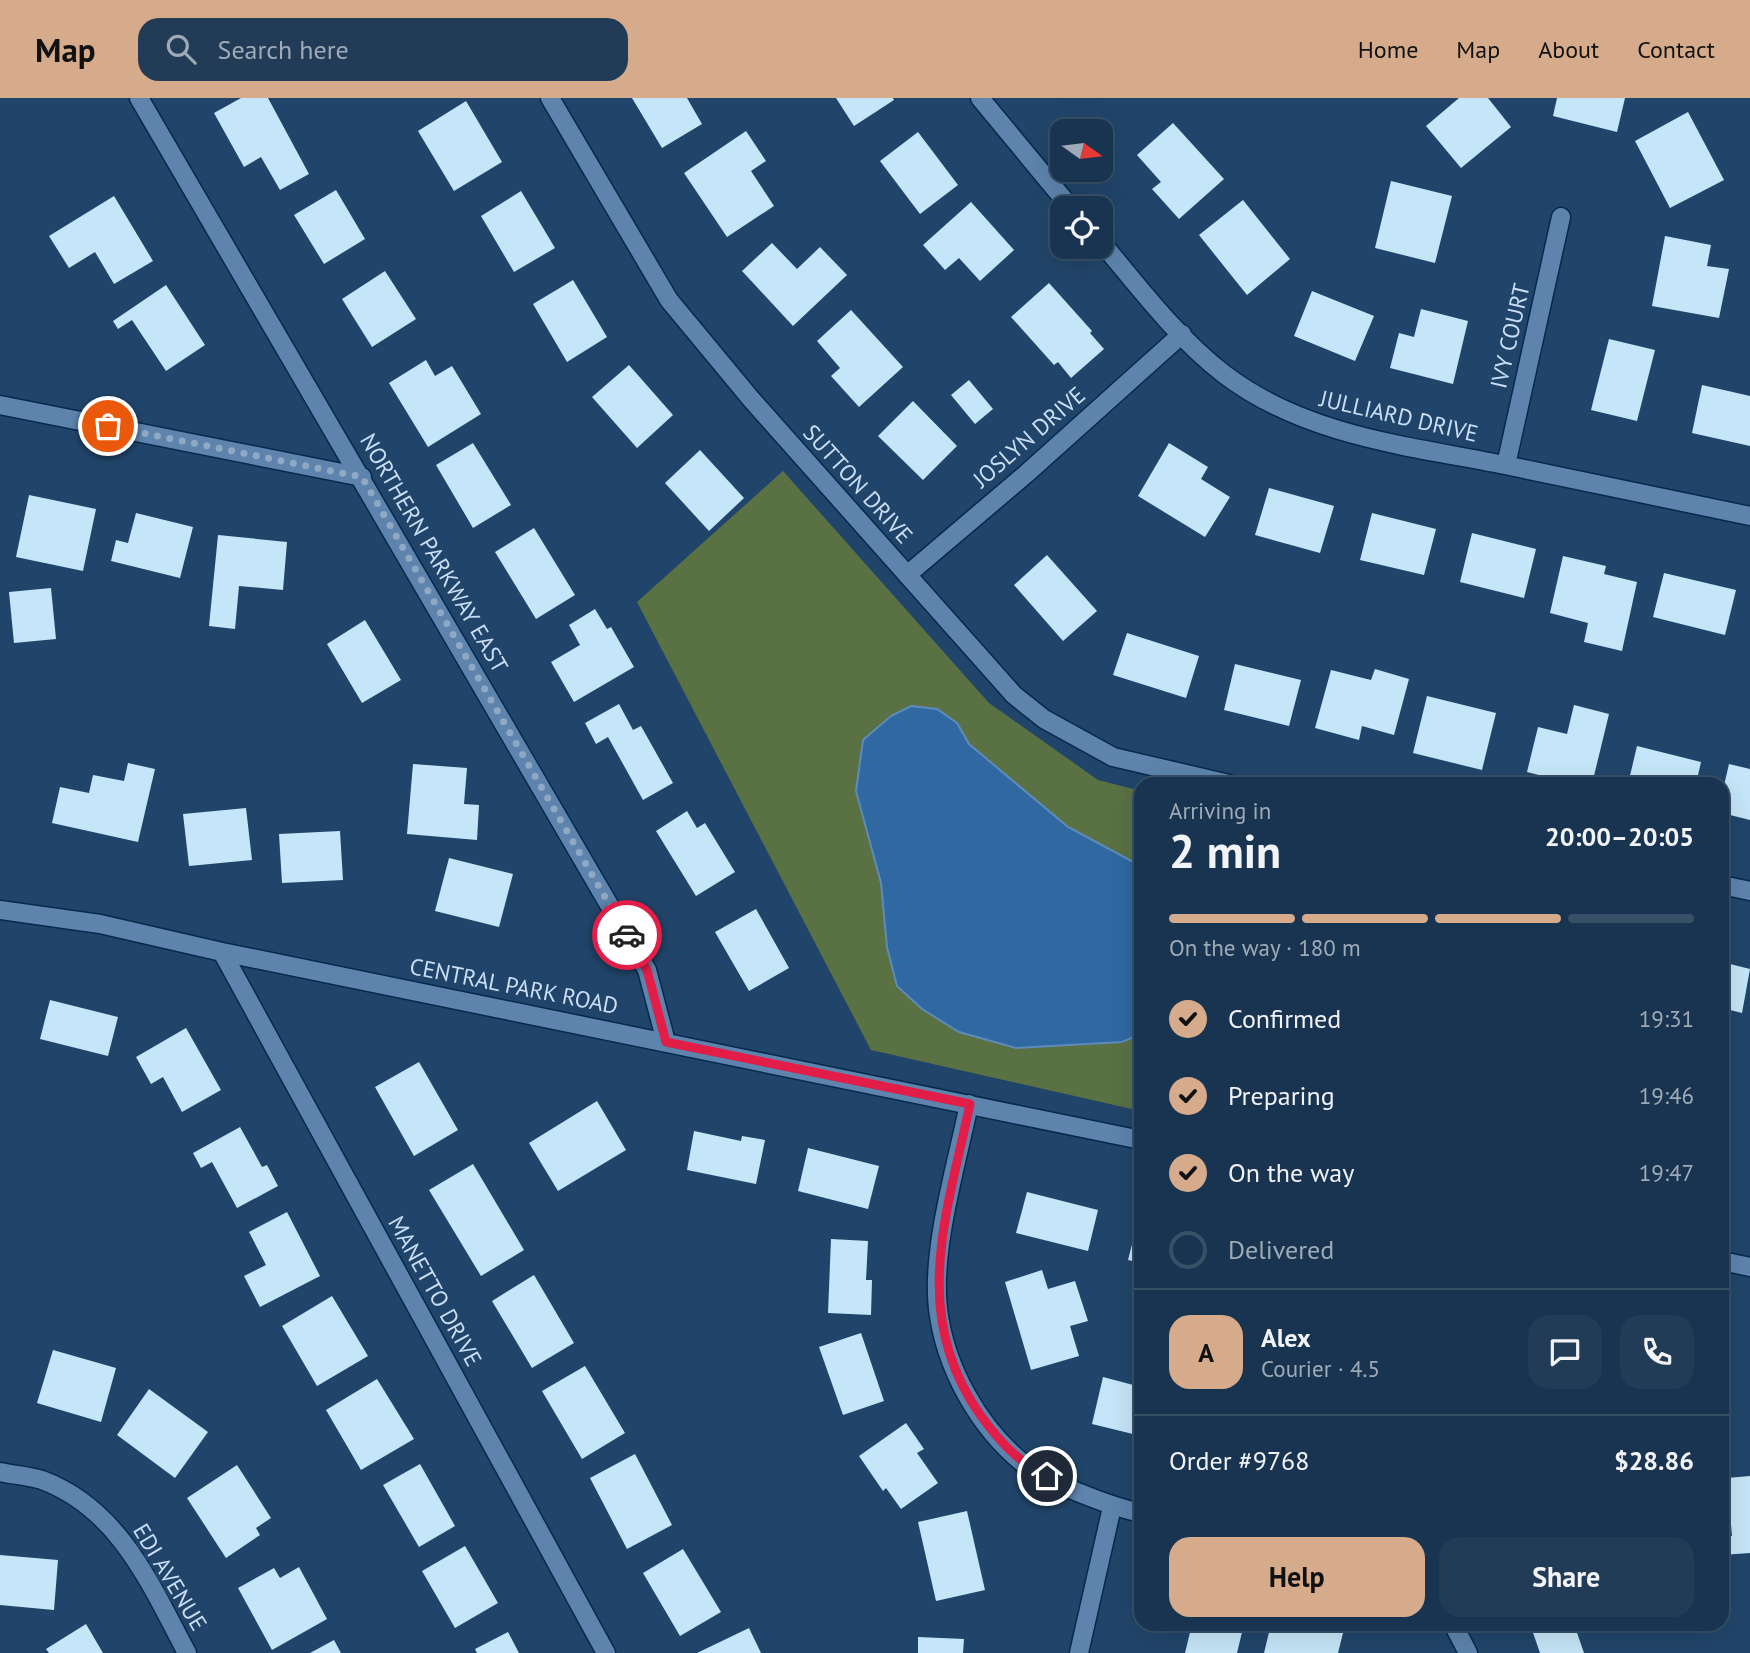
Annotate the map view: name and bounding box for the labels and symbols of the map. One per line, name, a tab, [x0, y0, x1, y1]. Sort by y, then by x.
north arrow	[1050, 119, 1113, 182]
street label: IVY COURT	[1483, 281, 1536, 391]
street label: JOSLYN DRIVE	[966, 380, 1091, 494]
street label: JULLIARD DRIVE	[1316, 383, 1481, 448]
pin	[78, 396, 138, 456]
street label: SUTTON DRIVE	[797, 418, 919, 549]
street label: NORTHERN PARKWAY EAST	[354, 428, 515, 678]
courier	[592, 900, 662, 970]
street label: CENTRAL PARK ROAD	[407, 951, 621, 1020]
street label: MANETTO DRIVE	[382, 1211, 489, 1371]
pin	[1017, 1446, 1077, 1506]
street label: EDI AVENUE	[127, 1518, 214, 1636]

